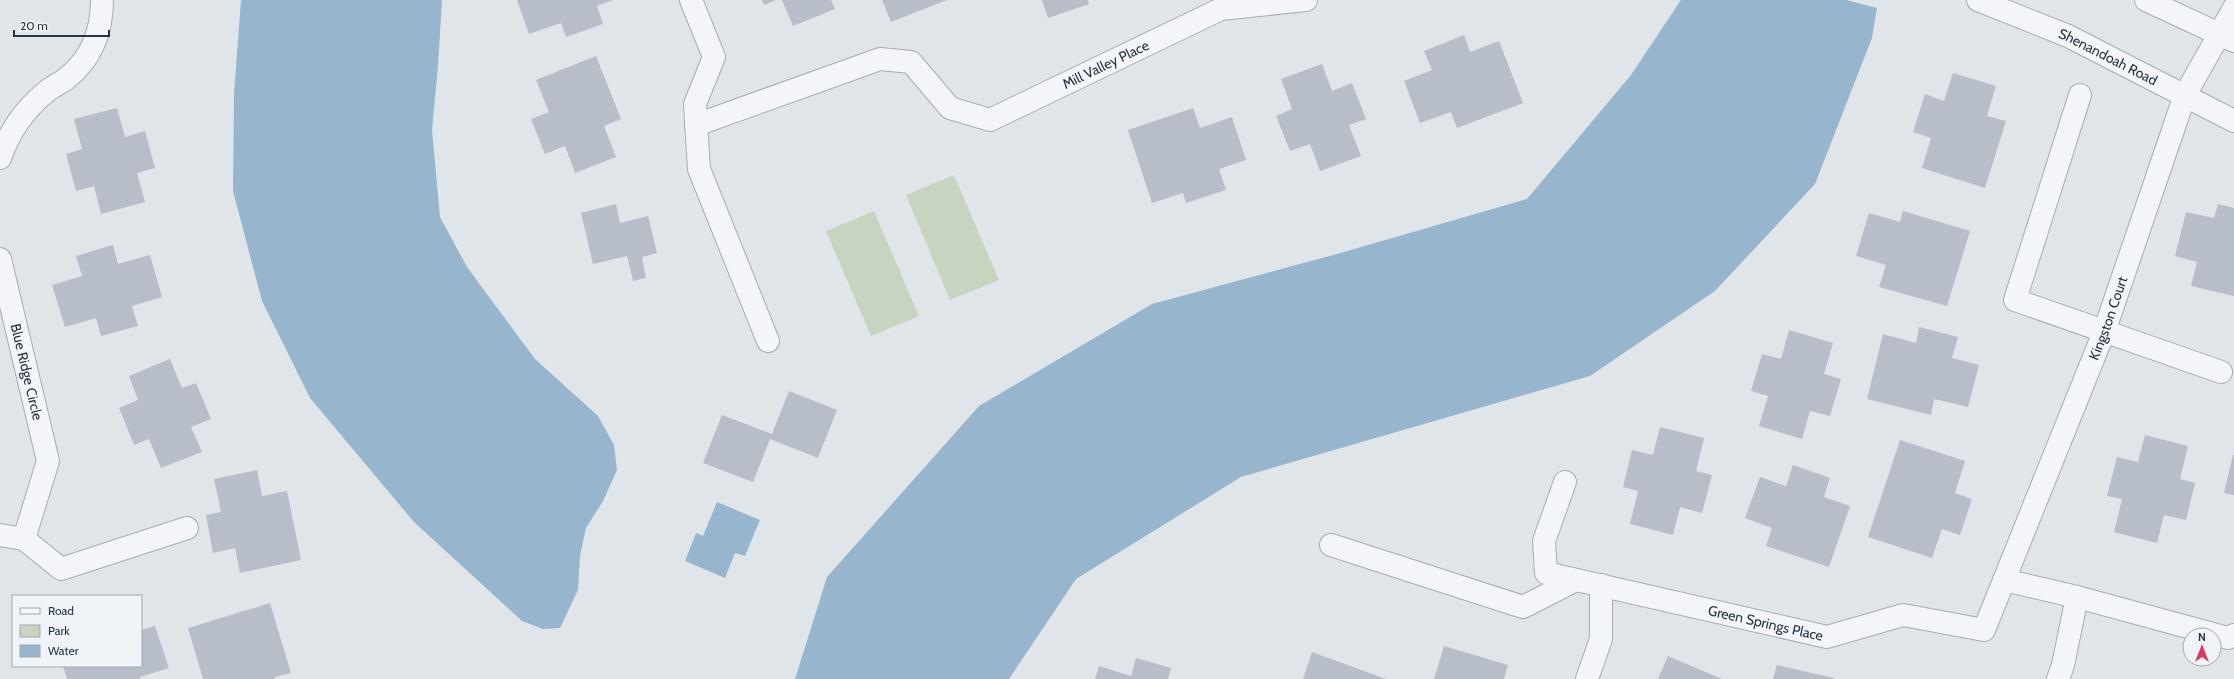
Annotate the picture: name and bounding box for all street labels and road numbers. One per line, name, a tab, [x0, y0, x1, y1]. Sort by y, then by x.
street label: Shenandoah Road	[2056, 24, 2161, 89]
street label: Mill Valley Place	[1059, 36, 1152, 93]
street label: Kingston Court	[2085, 274, 2131, 363]
street label: Blue Ridge Circle	[7, 322, 47, 422]
street label: Green Springs Place	[1706, 601, 1825, 645]

